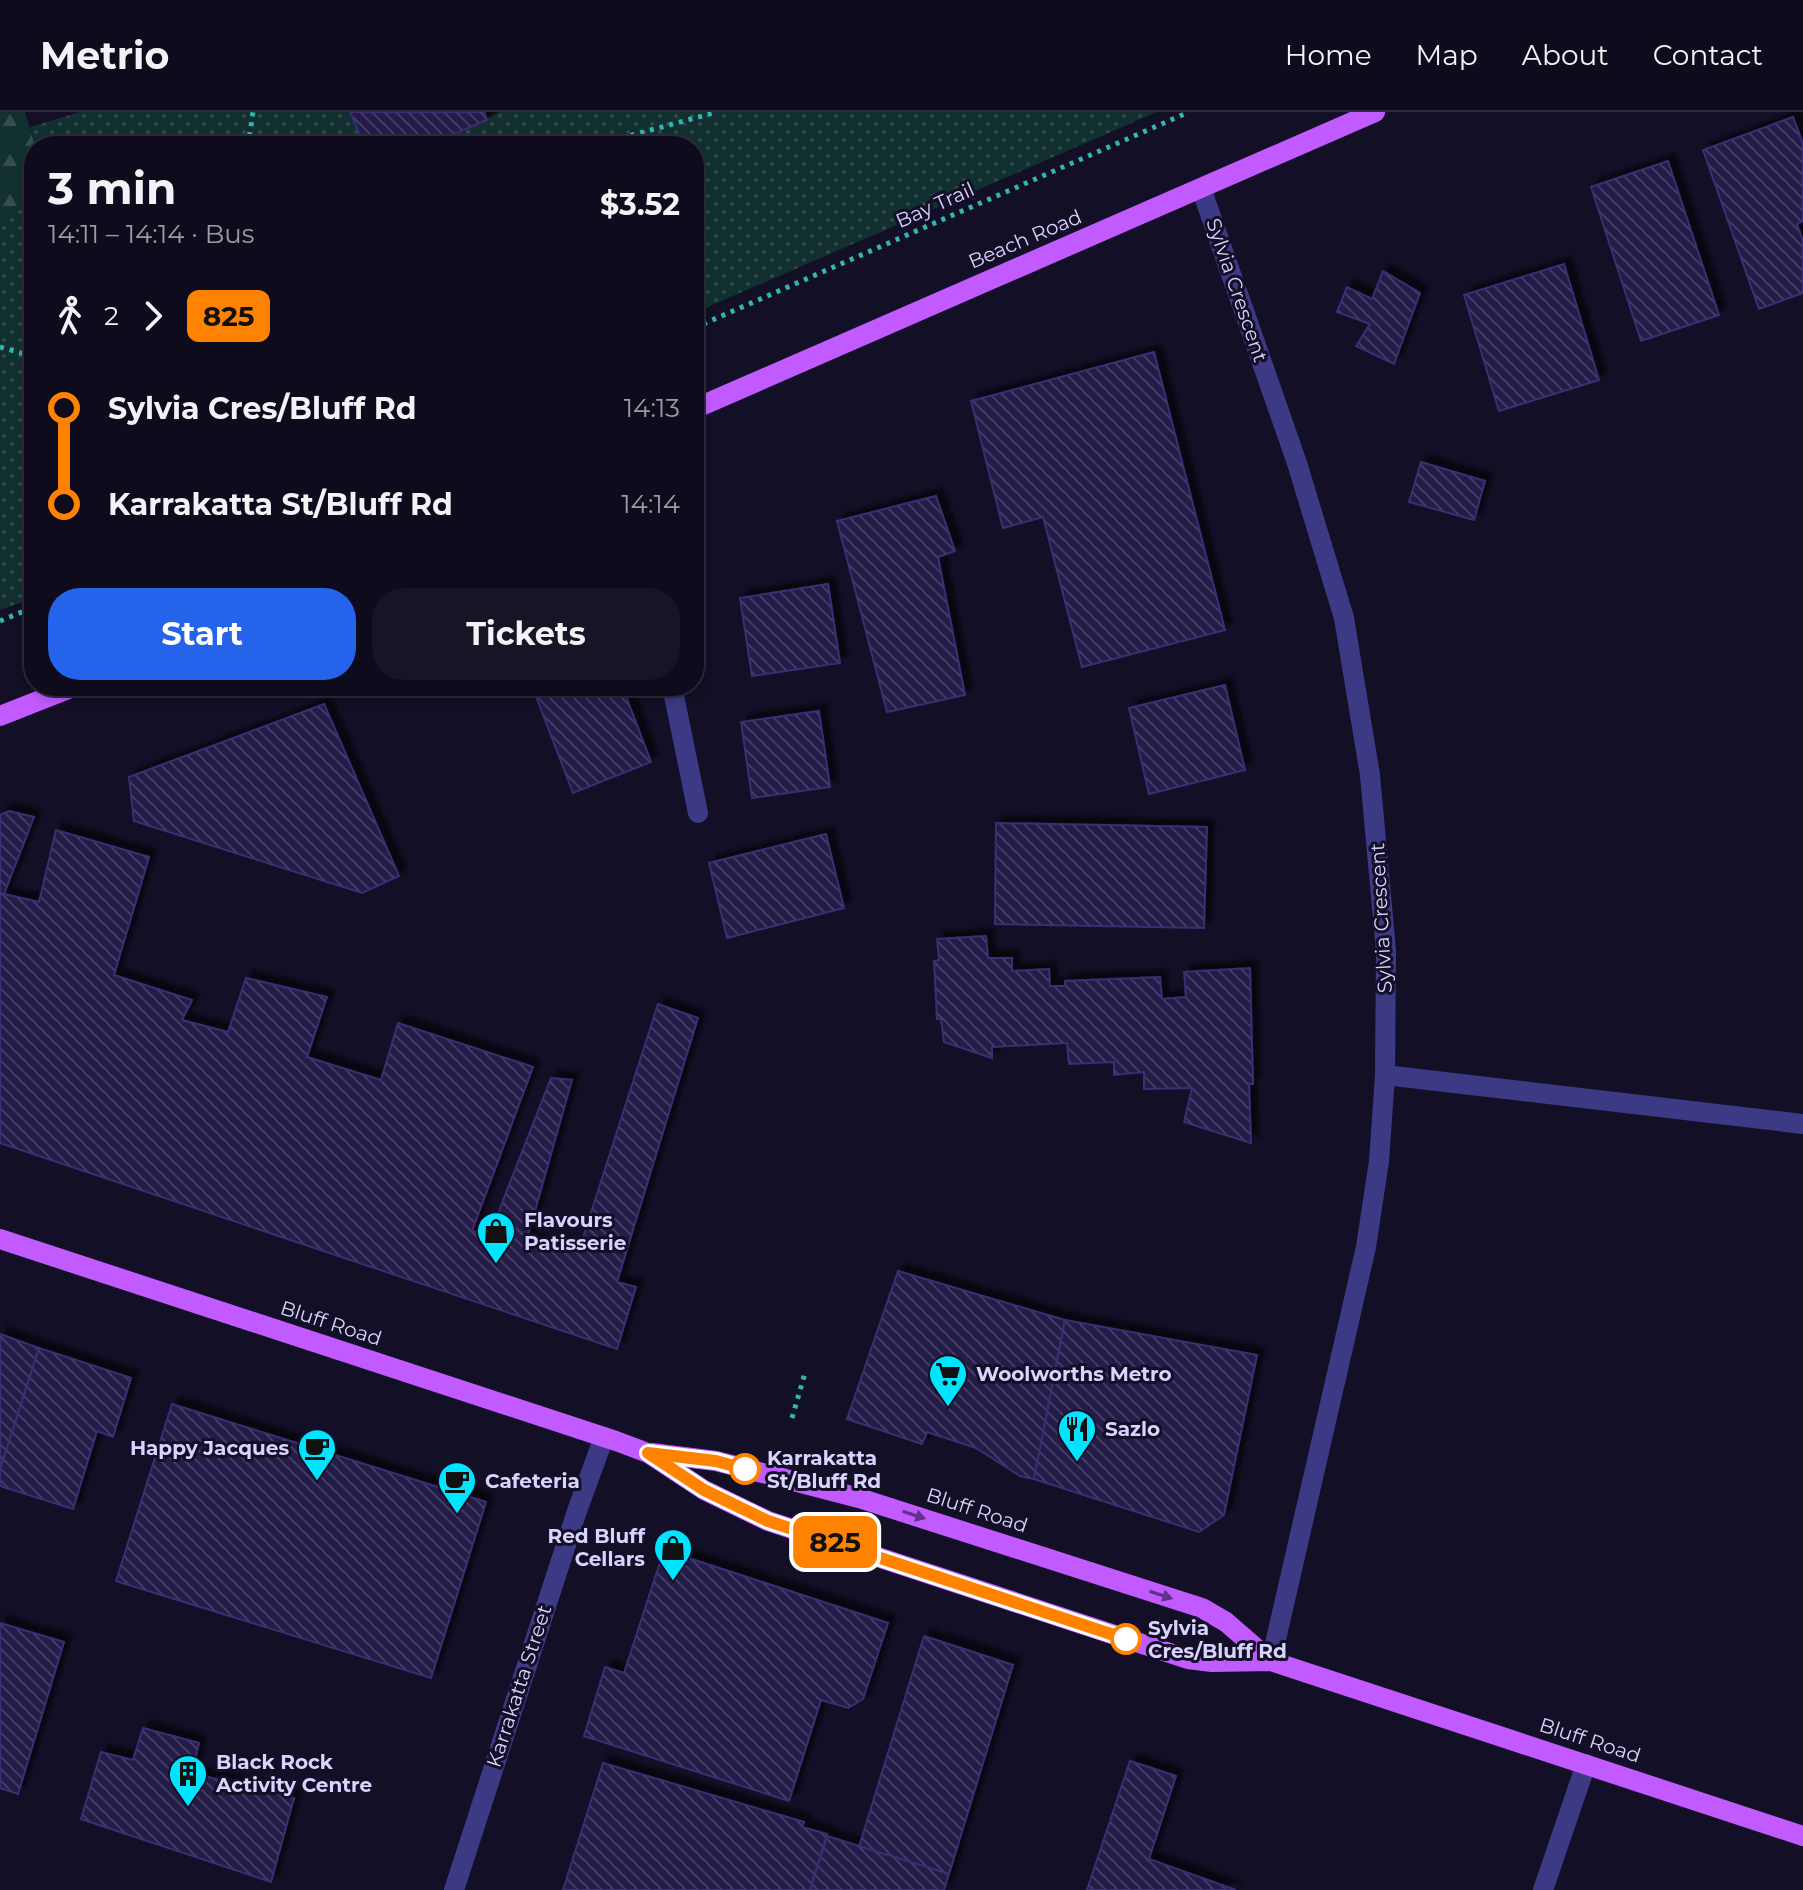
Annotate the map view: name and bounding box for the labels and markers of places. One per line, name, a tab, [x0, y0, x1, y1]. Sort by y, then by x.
place label: Flavours Patisserie	[524, 1208, 626, 1255]
shop icon: Flavours Patisserie	[475, 1210, 517, 1265]
supermarket icon: Woolworths Metro	[927, 1353, 969, 1408]
place label: Woolworths Metro	[976, 1362, 1172, 1386]
restaurant icon: Sazlo	[1056, 1408, 1098, 1463]
place label: Sazlo	[1105, 1417, 1160, 1441]
cafe icon: Happy Jacques	[296, 1427, 338, 1482]
place label: Happy Jacques	[130, 1436, 289, 1460]
place label: Karrakatta St/Bluff Rd	[767, 1446, 881, 1493]
marker: Karrakatta St/Bluff Rd	[730, 1454, 760, 1484]
cafe icon: Cafeteria	[436, 1460, 478, 1515]
place label: Cafeteria	[485, 1469, 580, 1493]
place label: Red Bluff Cellars	[547, 1524, 646, 1571]
shop icon: Red Bluff Cellars	[652, 1527, 694, 1582]
place label: Sylvia Cres/Bluff Rd	[1148, 1616, 1287, 1663]
marker: Sylvia Cres/Bluff Rd	[1111, 1624, 1141, 1654]
place label: Black Rock Activity Centre	[215, 1750, 372, 1797]
building icon: Black Rock Activity Centre	[167, 1753, 209, 1808]

